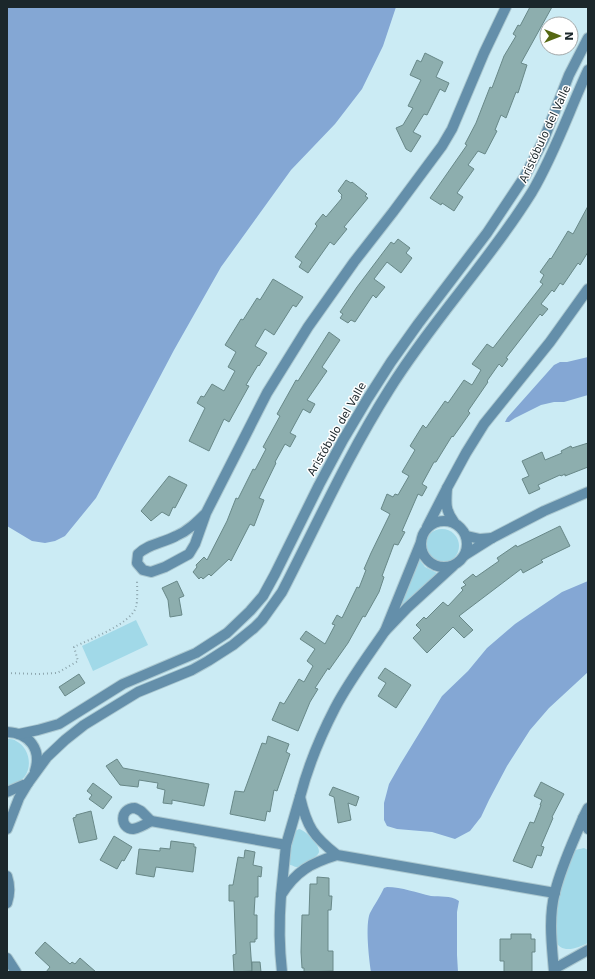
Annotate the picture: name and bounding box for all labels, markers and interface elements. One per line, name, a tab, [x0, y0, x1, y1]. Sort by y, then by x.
north arrow	[539, 16, 579, 56]
text: N	[562, 31, 575, 41]
street label: Aristóbulo del Valle	[517, 83, 573, 185]
street label: Aristóbulo del Valle	[305, 380, 369, 478]

